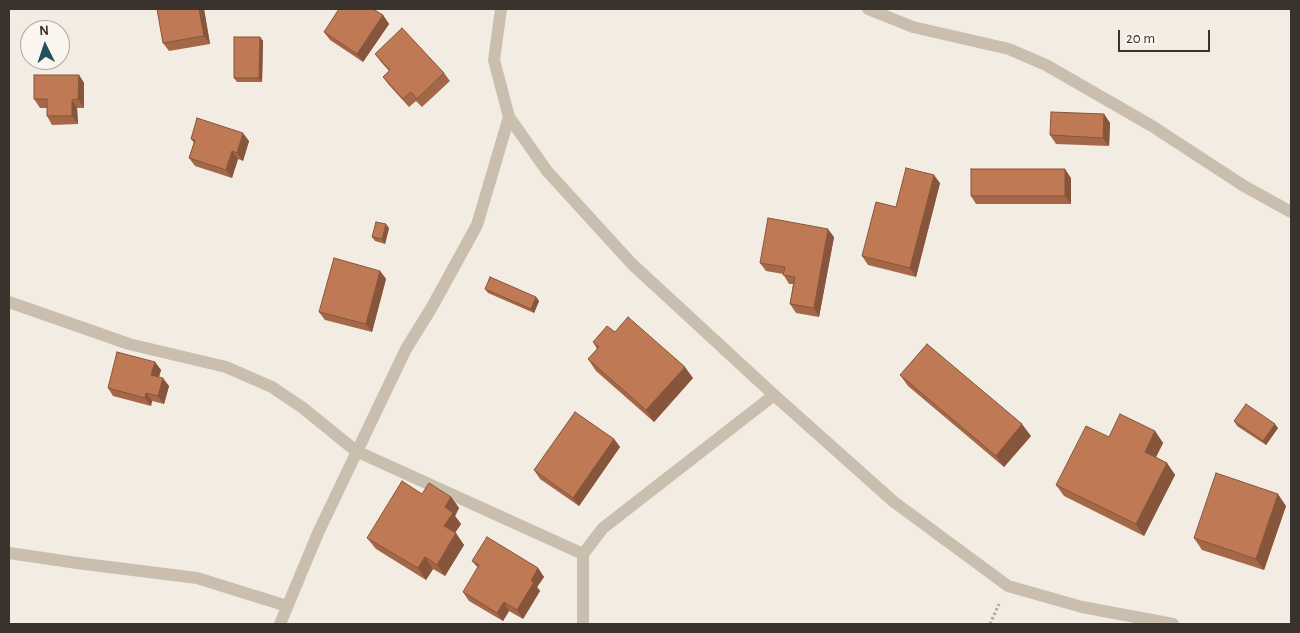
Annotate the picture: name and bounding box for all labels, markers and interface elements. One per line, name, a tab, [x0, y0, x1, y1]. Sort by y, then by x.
north arrow	[20, 20, 70, 70]
scale bar	[1120, 20, 1212, 52]
text: N	[39, 24, 49, 38]
text: 20 m	[1126, 31, 1155, 46]

